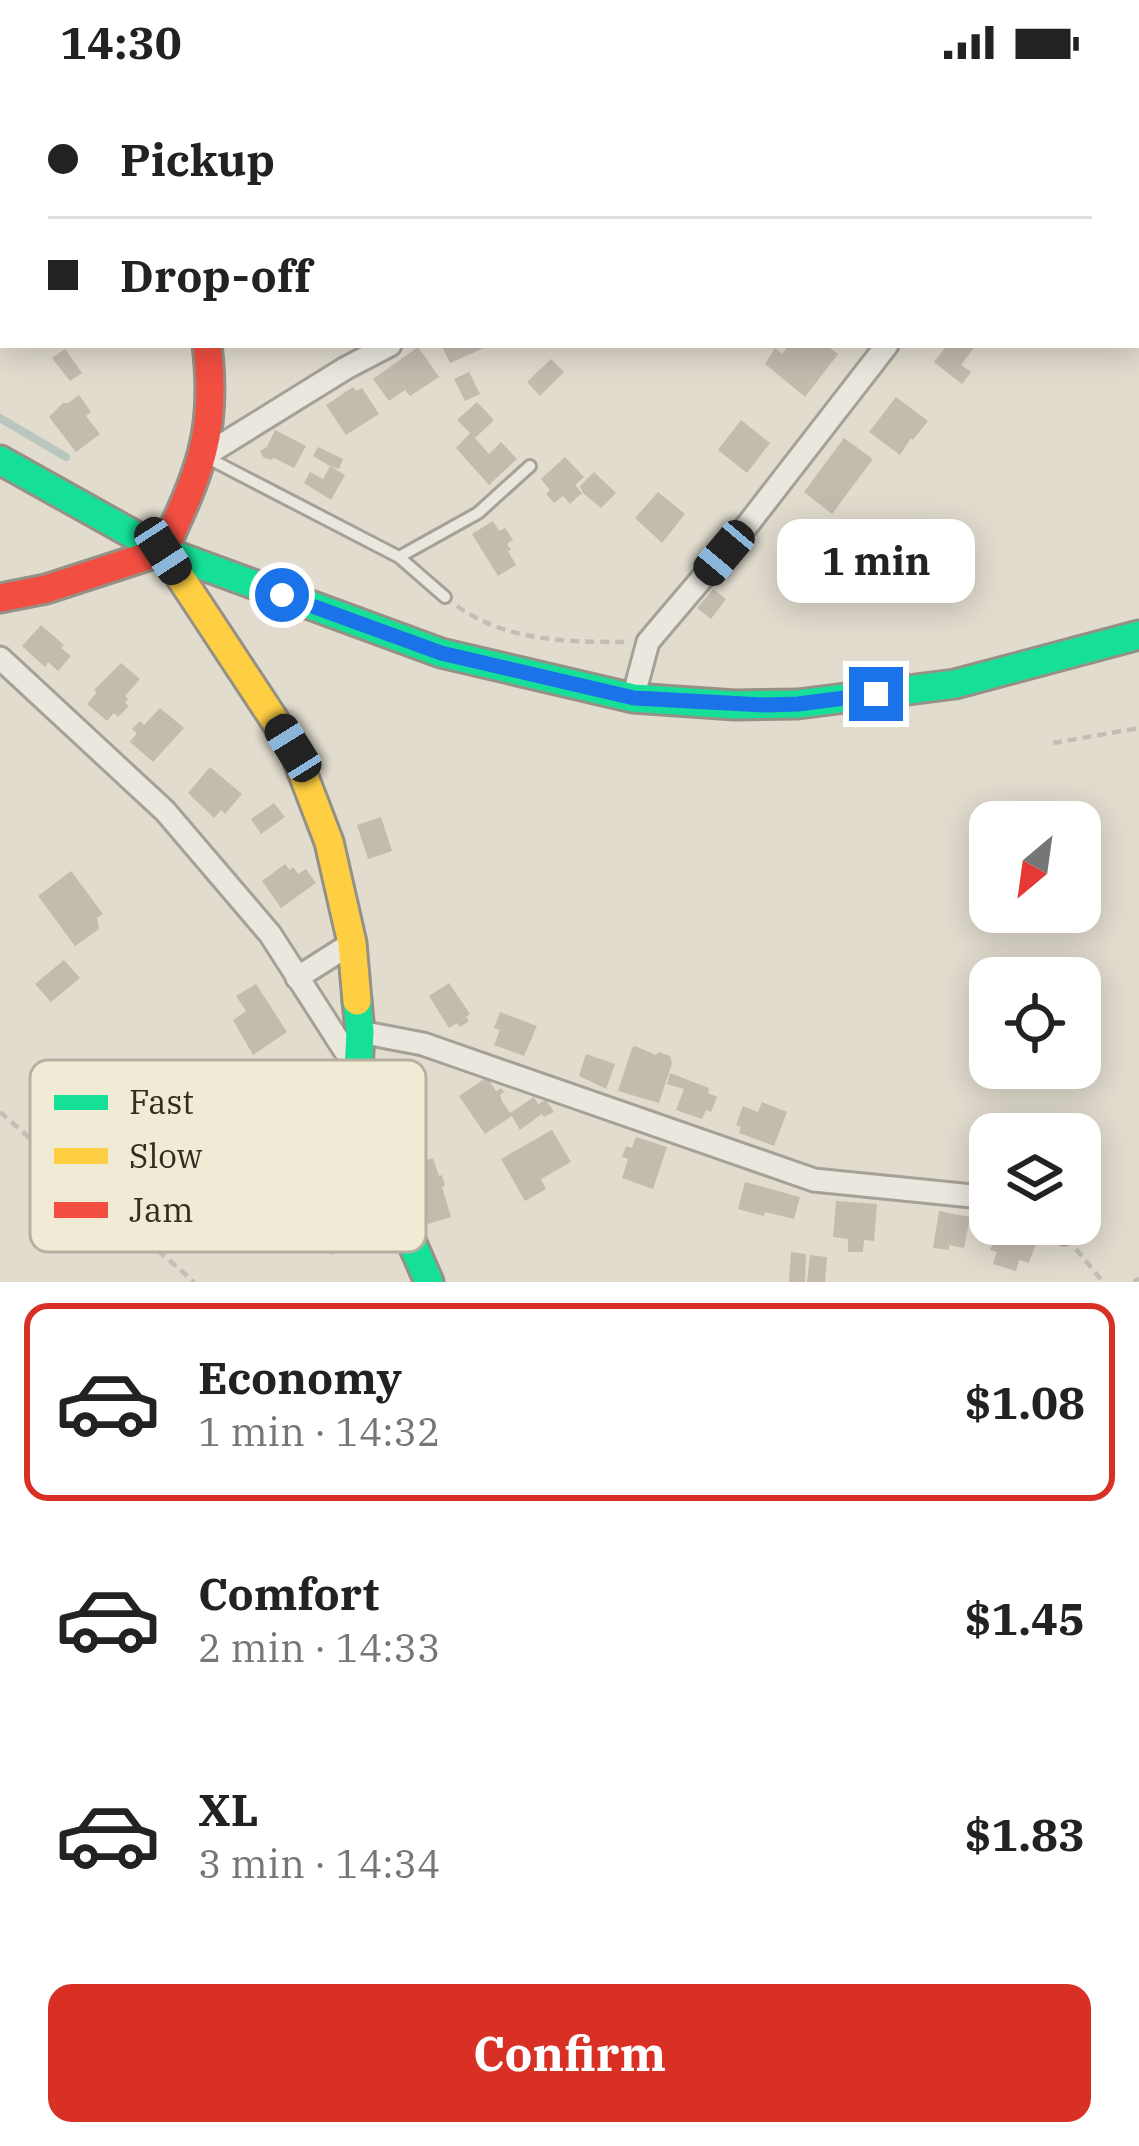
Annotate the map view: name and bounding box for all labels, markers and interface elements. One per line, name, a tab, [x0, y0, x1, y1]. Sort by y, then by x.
text: 14:30	[60, 13, 182, 71]
text: Pickup	[120, 130, 275, 188]
text: Drop-off	[120, 246, 311, 304]
car	[128, 511, 198, 591]
car	[687, 514, 761, 592]
callout: 1 min	[777, 520, 975, 604]
text: 1 min	[821, 535, 931, 586]
route start	[255, 568, 309, 622]
route end	[849, 667, 903, 721]
car	[259, 708, 327, 788]
north arrow	[969, 801, 1101, 933]
map controls	[969, 801, 1101, 1245]
button: locate	[969, 957, 1101, 1089]
legend	[30, 1060, 426, 1252]
text: Fast	[129, 1080, 194, 1123]
button: layers	[969, 1113, 1101, 1245]
text: Slow	[129, 1134, 203, 1177]
text: Jam	[129, 1188, 193, 1231]
icon: car	[54, 1348, 162, 1456]
text: Economy	[198, 1348, 402, 1406]
text: $1.08	[965, 1373, 1085, 1431]
text: 1 min · 14:32	[198, 1406, 440, 1457]
icon: car	[54, 1564, 162, 1672]
text: Comfort	[198, 1564, 379, 1622]
text: $1.45	[965, 1589, 1085, 1647]
text: 2 min · 14:33	[198, 1622, 440, 1673]
icon: car	[54, 1780, 162, 1888]
text: XL	[198, 1780, 259, 1838]
text: $1.83	[965, 1805, 1085, 1863]
text: 3 min · 14:34	[198, 1838, 440, 1889]
button: Confirm	[48, 1984, 1091, 2122]

